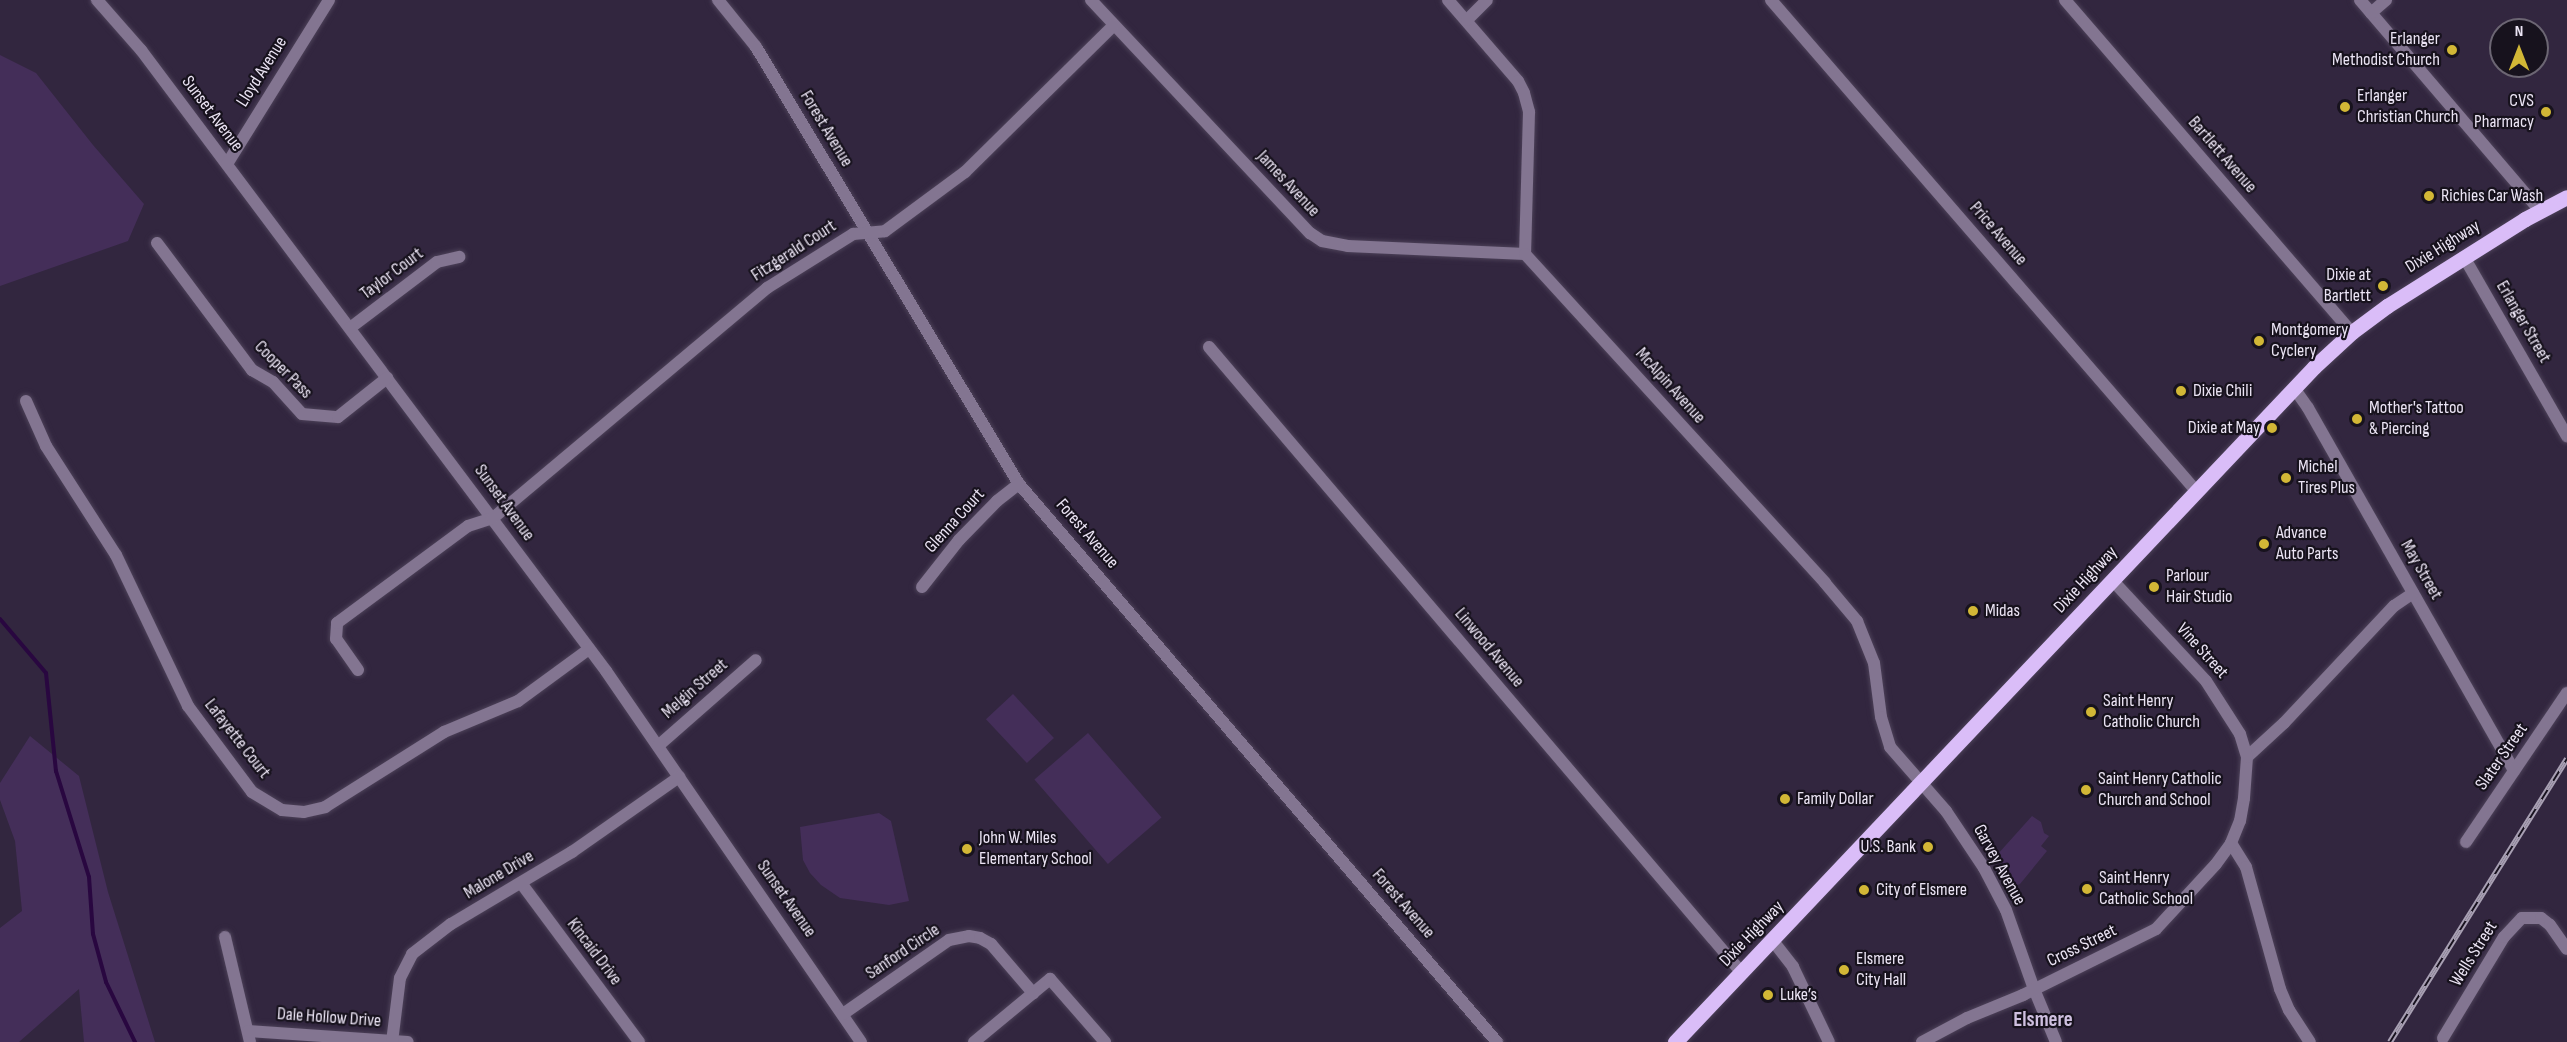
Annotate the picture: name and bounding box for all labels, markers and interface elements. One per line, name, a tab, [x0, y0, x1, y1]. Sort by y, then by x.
north arrow	[2489, 18, 2549, 78]
text: N	[2515, 22, 2523, 41]
place label: Erlanger Methodist Church	[2332, 29, 2440, 72]
street label: Lloyd Avenue	[232, 33, 292, 111]
marker: Erlanger Methodist Church	[2445, 43, 2459, 57]
street label: Sunset Avenue	[177, 72, 247, 156]
place label: Erlanger Christian Church	[2357, 86, 2458, 128]
street label: Forest Avenue	[795, 87, 857, 171]
place label: CVS Pharmacy	[2474, 91, 2534, 134]
marker: Erlanger Christian Church	[2338, 100, 2352, 114]
marker: CVS Pharmacy	[2539, 105, 2553, 119]
street label: Bartlett Avenue	[2183, 112, 2261, 198]
street label: James Avenue	[1252, 146, 1324, 222]
place label: Richies Car Wash	[2441, 185, 2543, 207]
marker: Richies Car Wash	[2422, 189, 2436, 203]
street label: Price Avenue	[1964, 198, 2032, 270]
street label: Fitzgerald Court	[748, 216, 840, 286]
street label: Dixie Highway	[2402, 216, 2484, 278]
street label: Taylor Court	[356, 243, 428, 305]
place label: Dixie at Bartlett	[2324, 265, 2371, 308]
street label: Erlanger Street	[2491, 277, 2555, 367]
marker: Dixie at Bartlett	[2376, 279, 2390, 293]
place label: Montgomery Cyclery	[2271, 320, 2348, 362]
marker: Montgomery Cyclery	[2252, 334, 2266, 348]
street label: Cooper Pass	[249, 336, 317, 404]
street label: McAlpin Avenue	[1630, 344, 1710, 428]
place label: Dixie Chili	[2193, 380, 2252, 402]
marker: Dixie Chili	[2174, 384, 2188, 398]
place label: Mother's Tattoo & Piercing	[2369, 398, 2464, 440]
marker: Mother's Tattoo & Piercing	[2350, 412, 2364, 426]
place label: Dixie at May	[2188, 417, 2260, 439]
marker: Dixie at May	[2265, 421, 2279, 435]
place label: Michel Tires Plus	[2298, 457, 2355, 500]
street label: Sunset Avenue	[469, 461, 539, 545]
marker: Michel Tires Plus	[2279, 471, 2293, 485]
street label: Glenna Court	[920, 484, 990, 558]
street label: Forest Avenue	[1051, 495, 1123, 573]
place label: Advance Auto Parts	[2276, 523, 2338, 566]
street label: May Street	[2395, 536, 2447, 604]
marker: Advance Auto Parts	[2257, 537, 2271, 551]
street label: Dixie Highway	[2050, 542, 2122, 618]
place label: Parlour Hair Studio	[2166, 566, 2232, 608]
marker: Parlour Hair Studio	[2147, 580, 2161, 594]
place label: Midas	[1985, 600, 2020, 622]
street label: Linwood Avenue	[1450, 604, 1528, 692]
marker: Midas	[1966, 604, 1980, 618]
street label: Vine Street	[2171, 619, 2233, 683]
street label: Melgin Street	[658, 654, 732, 724]
place label: Saint Henry Catholic Church	[2103, 691, 2200, 734]
street label: Lafayette Court	[199, 695, 275, 783]
marker: Saint Henry Catholic Church	[2084, 705, 2098, 719]
street label: Slater Street	[2471, 719, 2533, 795]
place label: Saint Henry Catholic Church and School	[2098, 769, 2222, 812]
marker: Saint Henry Catholic Church and School	[2079, 783, 2093, 797]
place label: Family Dollar	[1797, 788, 1874, 810]
marker: Family Dollar	[1778, 792, 1792, 806]
street label: Garvey Avenue	[1968, 821, 2030, 909]
place label: John W. Miles Elementary School	[979, 828, 1092, 870]
place label: U.S. Bank	[1861, 836, 1916, 858]
marker: U.S. Bank	[1921, 840, 1935, 854]
marker: John W. Miles Elementary School	[960, 842, 974, 856]
street label: Malone Drive	[460, 846, 538, 904]
street label: Sunset Avenue	[752, 856, 820, 942]
street label: Forest Avenue	[1367, 865, 1439, 943]
place label: Saint Henry Catholic School	[2099, 868, 2193, 910]
place label: City of Elsmere	[1876, 879, 1967, 901]
marker: Saint Henry Catholic School	[2080, 882, 2094, 896]
marker: City of Elsmere	[1857, 883, 1871, 897]
street label: Dixie Highway	[1715, 897, 1789, 971]
street label: Kincaid Drive	[562, 914, 626, 990]
street label: Wells Street	[2446, 917, 2502, 991]
street label: Sanford Circle	[862, 919, 944, 985]
street label: Cross Street	[2044, 920, 2120, 972]
place label: Elsmere City Hall	[1856, 949, 1906, 992]
marker: Elsmere City Hall	[1837, 963, 1851, 977]
place label: Luke’s	[1780, 984, 1817, 1006]
marker: Luke’s	[1761, 988, 1775, 1002]
street label: Dale Hollow Drive	[276, 1004, 382, 1032]
district label: Elsmere	[2013, 1007, 2073, 1033]

